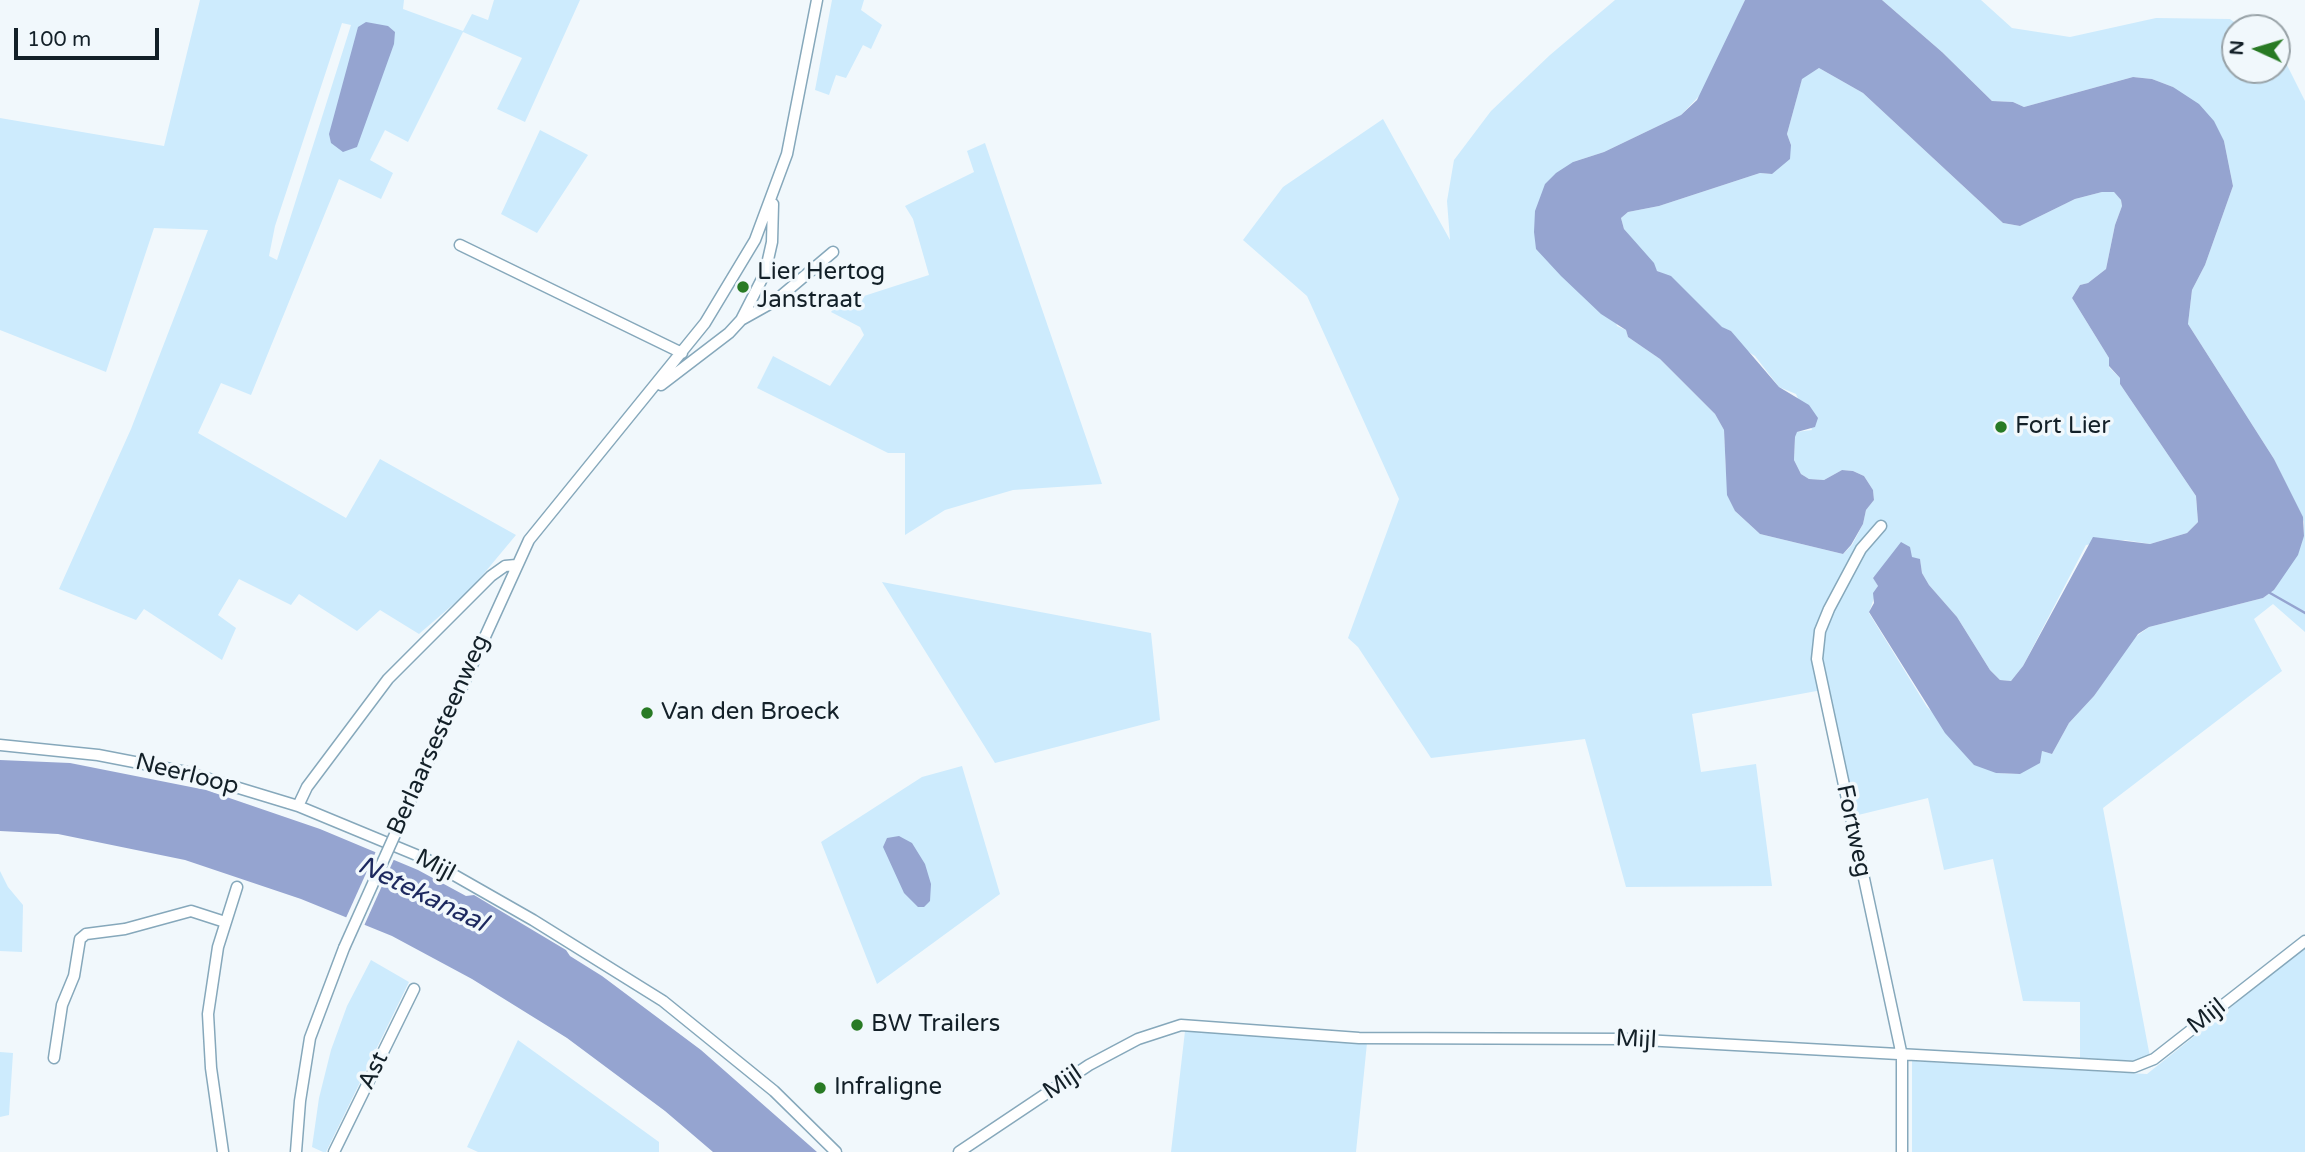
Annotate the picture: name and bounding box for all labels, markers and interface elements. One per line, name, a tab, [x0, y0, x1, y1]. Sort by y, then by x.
scale bar	[18, 14, 163, 58]
north arrow	[2221, 14, 2291, 84]
text: 100 m	[27, 27, 91, 52]
text: N	[2226, 39, 2249, 56]
place label: Lier Hertog Janstraat	[757, 259, 885, 315]
marker: Lier Hertog Janstraat	[735, 279, 751, 295]
place label: Fort Lier	[2015, 413, 2110, 441]
marker: Fort Lier	[1993, 419, 2009, 435]
street label: Berlaarsesteenweg	[382, 630, 496, 840]
place label: Van den Broeck	[661, 699, 840, 727]
marker: Van den Broeck	[639, 705, 655, 721]
street label: Neerloop	[132, 748, 242, 802]
street label: Fortweg	[1829, 782, 1877, 880]
street label: Mijl	[410, 844, 460, 888]
water label: Netekanaal	[352, 850, 492, 940]
street label: Mijl	[2182, 993, 2232, 1041]
place label: BW Trailers	[871, 1011, 1000, 1039]
marker: BW Trailers	[849, 1017, 865, 1033]
street label: Mijl	[1615, 1025, 1657, 1055]
street label: Ast	[353, 1047, 395, 1095]
street label: Mijl	[1038, 1060, 1088, 1106]
place label: Infraligne	[834, 1074, 942, 1102]
marker: Infraligne	[812, 1080, 828, 1096]

